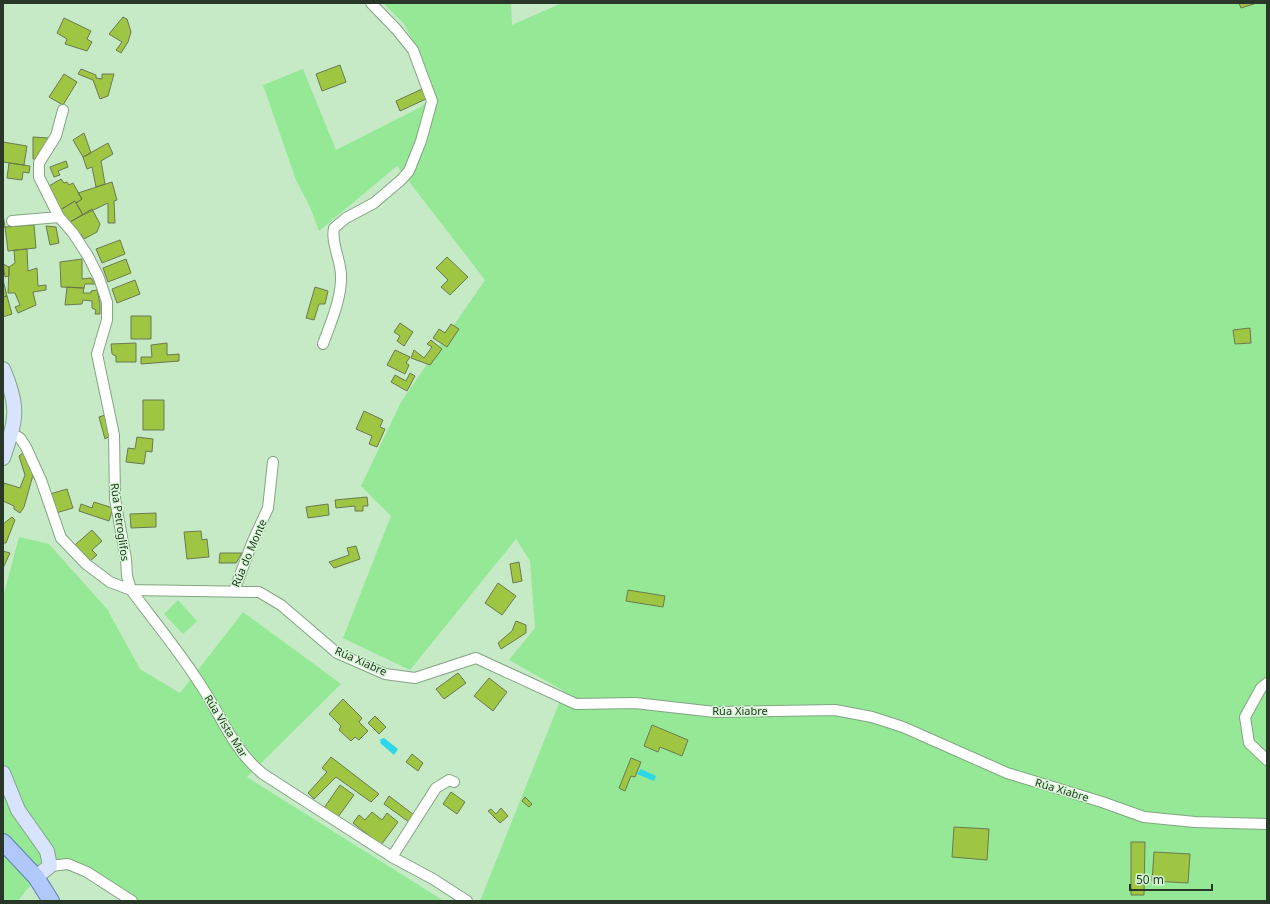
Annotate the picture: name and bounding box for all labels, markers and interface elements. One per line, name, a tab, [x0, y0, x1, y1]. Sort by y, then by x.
street label: Rúa Petroglifos	[108, 482, 133, 562]
street label: Rúa do Monte	[227, 516, 270, 589]
street label: Rúa Xiabre	[333, 642, 390, 679]
street label: Rúa Vista Mar	[201, 692, 252, 760]
street label: Rúa Xiabre	[712, 703, 768, 718]
street label: Rúa Xiabre	[1033, 774, 1091, 805]
scale bar	[1130, 866, 1212, 892]
text: 50 m	[1136, 871, 1164, 888]

